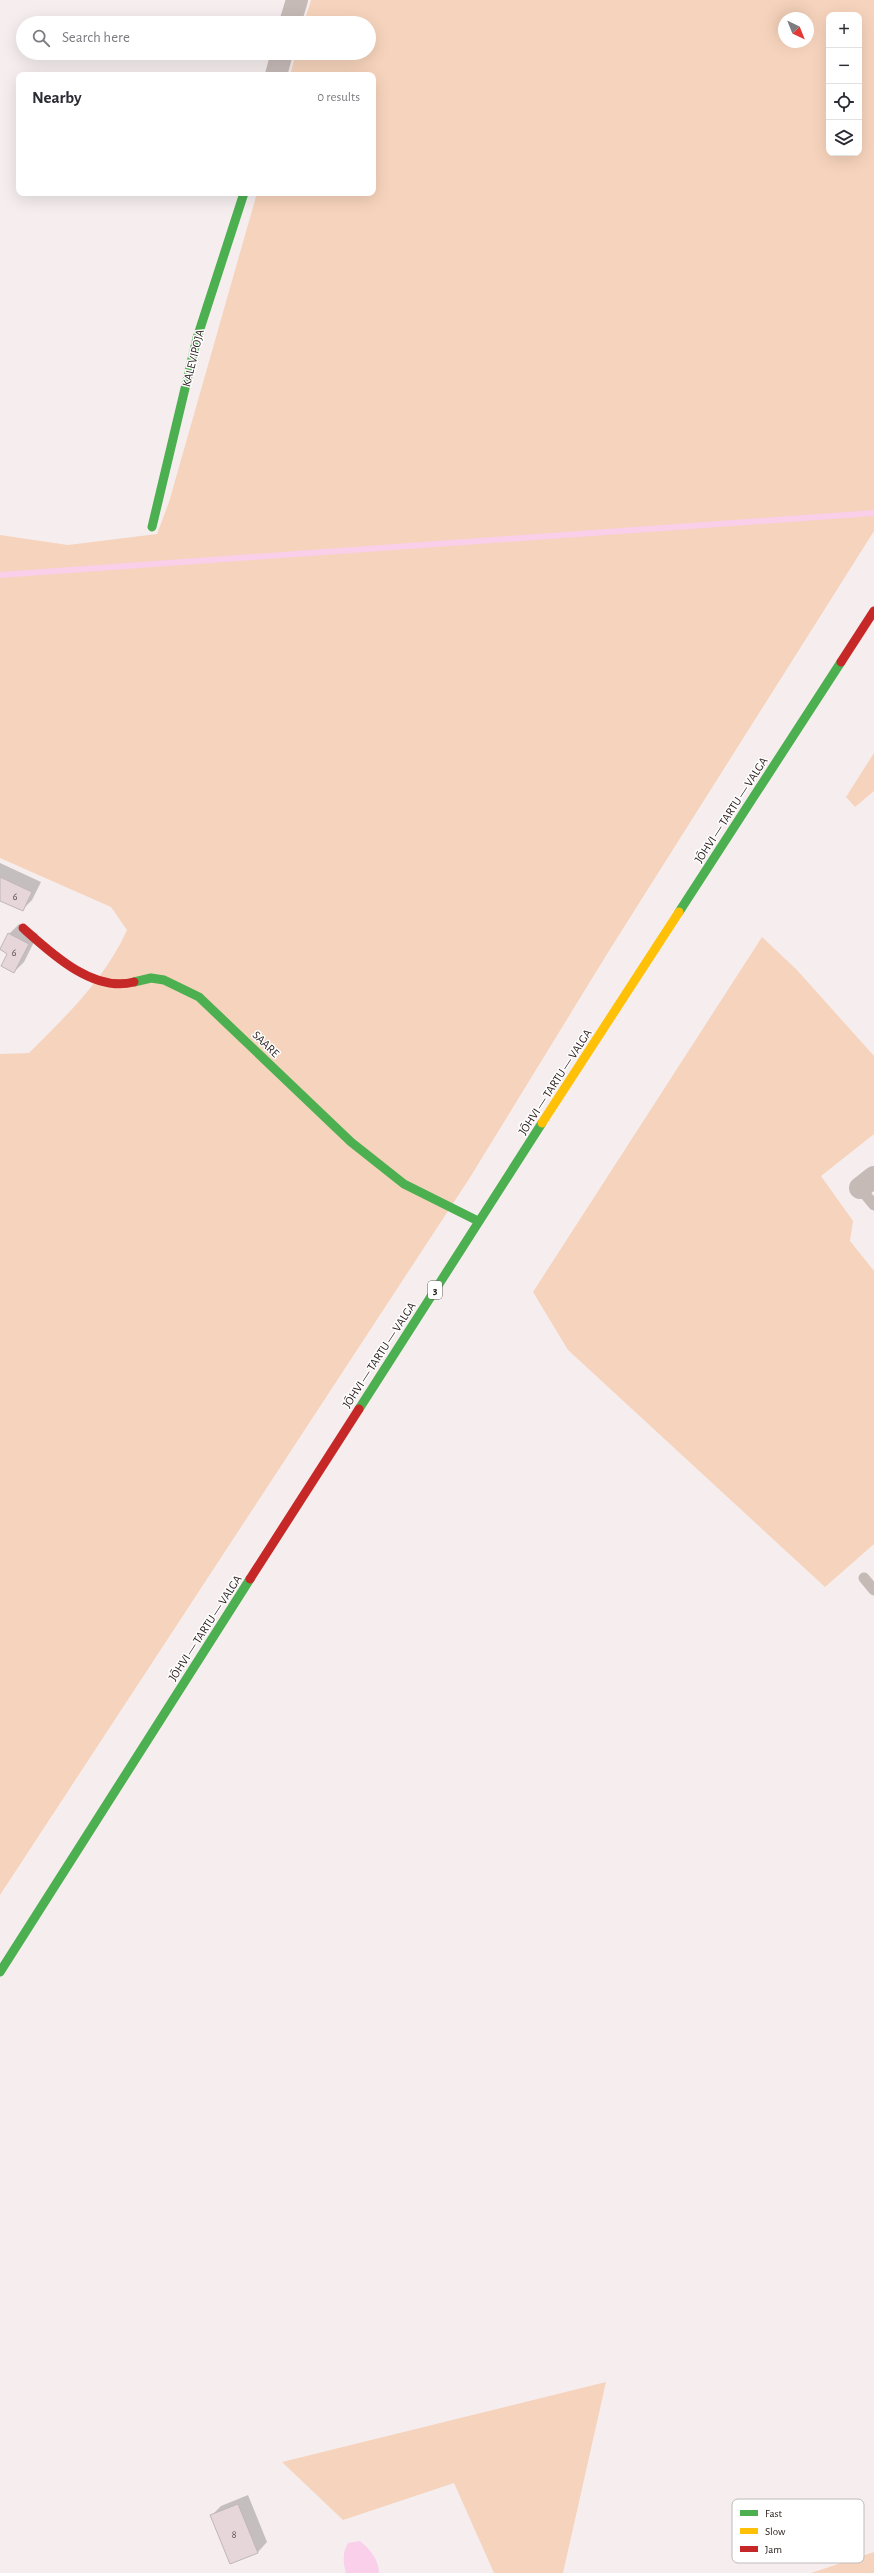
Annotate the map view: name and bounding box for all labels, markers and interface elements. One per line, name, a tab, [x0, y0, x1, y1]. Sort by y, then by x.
north arrow	[778, 12, 814, 48]
map controls	[826, 12, 862, 156]
button: +	[826, 12, 862, 48]
search box	[16, 16, 376, 60]
icon: search	[30, 27, 52, 49]
text: Search here	[62, 30, 130, 45]
button: −	[826, 48, 862, 84]
button: locate	[826, 84, 862, 120]
text: Nearby	[32, 89, 82, 106]
text: 0 results	[317, 91, 360, 104]
button: layers	[826, 120, 862, 156]
street label: KALEVIPOJA	[180, 328, 206, 388]
street label: JÕHVI — TARTU — VALGA	[691, 754, 770, 865]
house number: 6	[13, 892, 18, 902]
house number: 6	[12, 948, 17, 958]
street label: JÕHVI — TARTU — VALGA	[515, 1026, 594, 1137]
street label: SAARE	[250, 1029, 282, 1060]
road number: 3	[428, 1281, 442, 1299]
street label: JÕHVI — TARTU — VALGA	[339, 1299, 418, 1410]
street label: JÕHVI — TARTU — VALGA	[165, 1572, 244, 1683]
legend	[732, 2499, 864, 2563]
text: Fast	[765, 2508, 783, 2519]
text: Slow	[765, 2526, 786, 2537]
house number: 8	[232, 2530, 237, 2540]
text: Jam	[765, 2544, 782, 2555]

